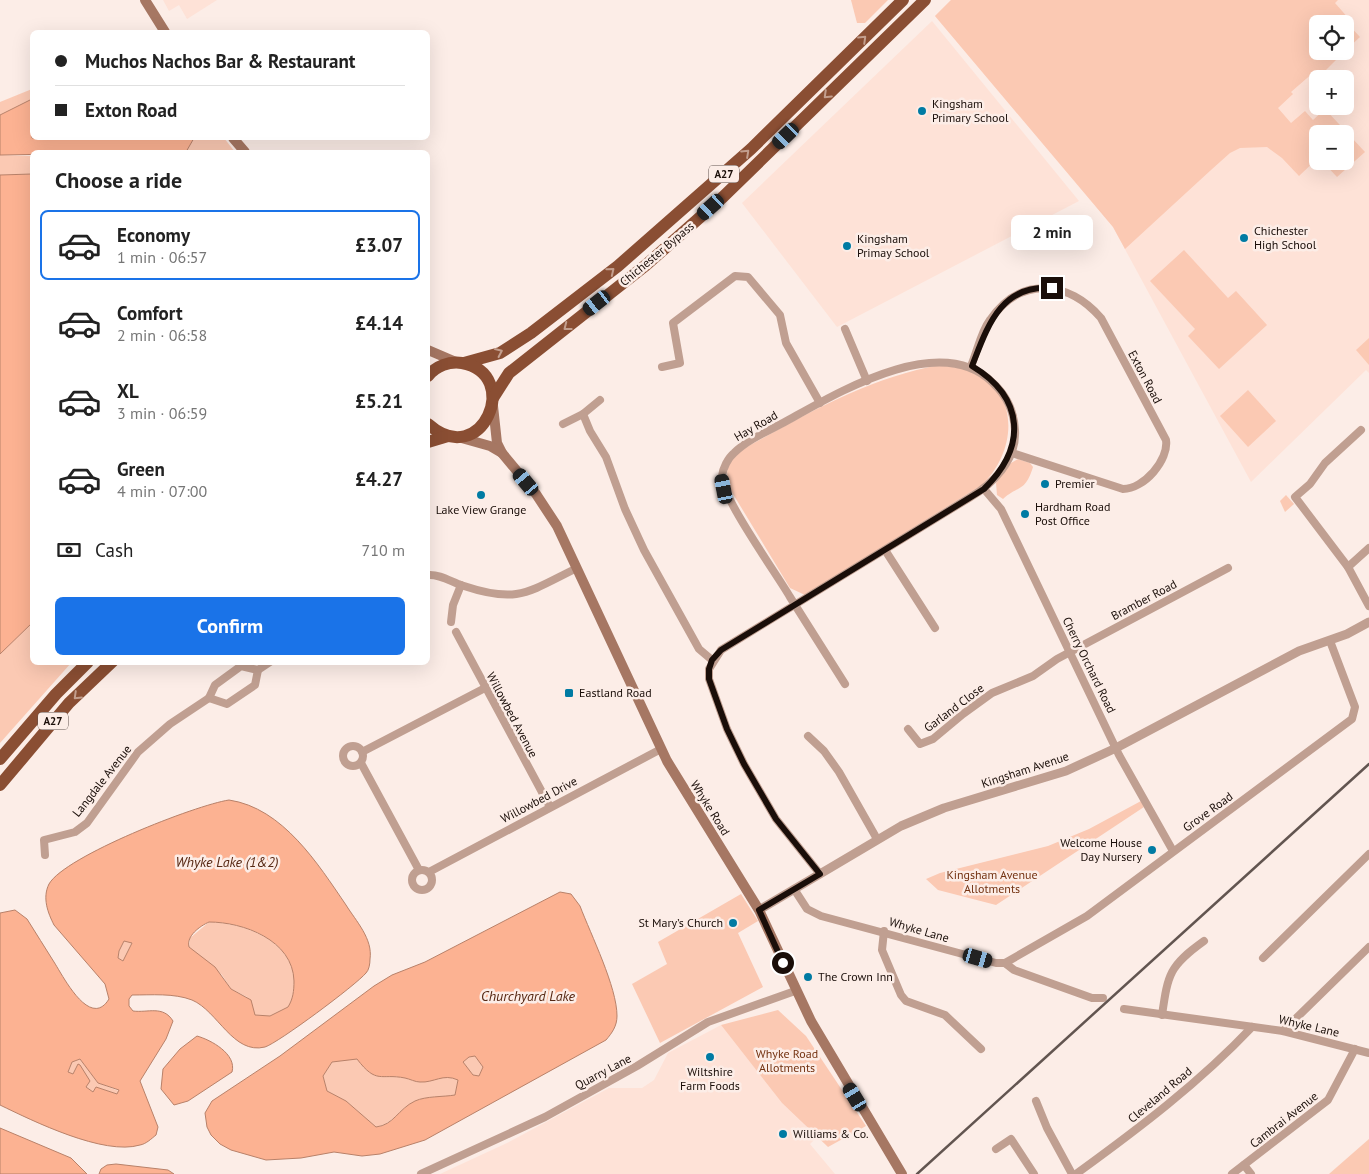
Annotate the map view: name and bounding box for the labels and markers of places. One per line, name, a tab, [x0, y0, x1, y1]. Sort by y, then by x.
place label: Kingsham Primary School	[932, 96, 1009, 125]
marker: Kingsham Primary School	[916, 105, 928, 117]
place label: Chichester High School	[1254, 223, 1317, 252]
place label: Kingsham Primay School	[857, 231, 930, 260]
marker: Chichester High School	[1238, 232, 1250, 244]
marker: Kingsham Primay School	[841, 240, 853, 252]
place label: Premier	[1055, 476, 1095, 491]
marker: Premier	[1039, 478, 1051, 490]
marker: Lake View Grange	[475, 489, 487, 501]
place label: Hardham Road Post Office	[1035, 499, 1110, 528]
place label: Lake View Grange	[436, 502, 526, 517]
marker: Hardham Road Post Office	[1019, 508, 1031, 520]
place label: Eastland Road	[579, 685, 652, 700]
marker: Eastland Road	[563, 687, 575, 699]
place label: Welcome House Day Nursery	[1060, 835, 1142, 864]
marker: Welcome House Day Nursery	[1146, 844, 1158, 856]
place label: St Mary’s Church	[638, 915, 723, 930]
marker: St Mary’s Church	[727, 917, 739, 929]
place label: The Crown Inn	[818, 969, 893, 984]
marker: The Crown Inn	[802, 971, 814, 983]
marker: Wiltshire Farm Foods	[704, 1051, 716, 1063]
place label: Wiltshire Farm Foods	[680, 1064, 740, 1093]
place label: Williams & Co.	[793, 1126, 869, 1141]
marker: Williams & Co.	[777, 1128, 789, 1140]

